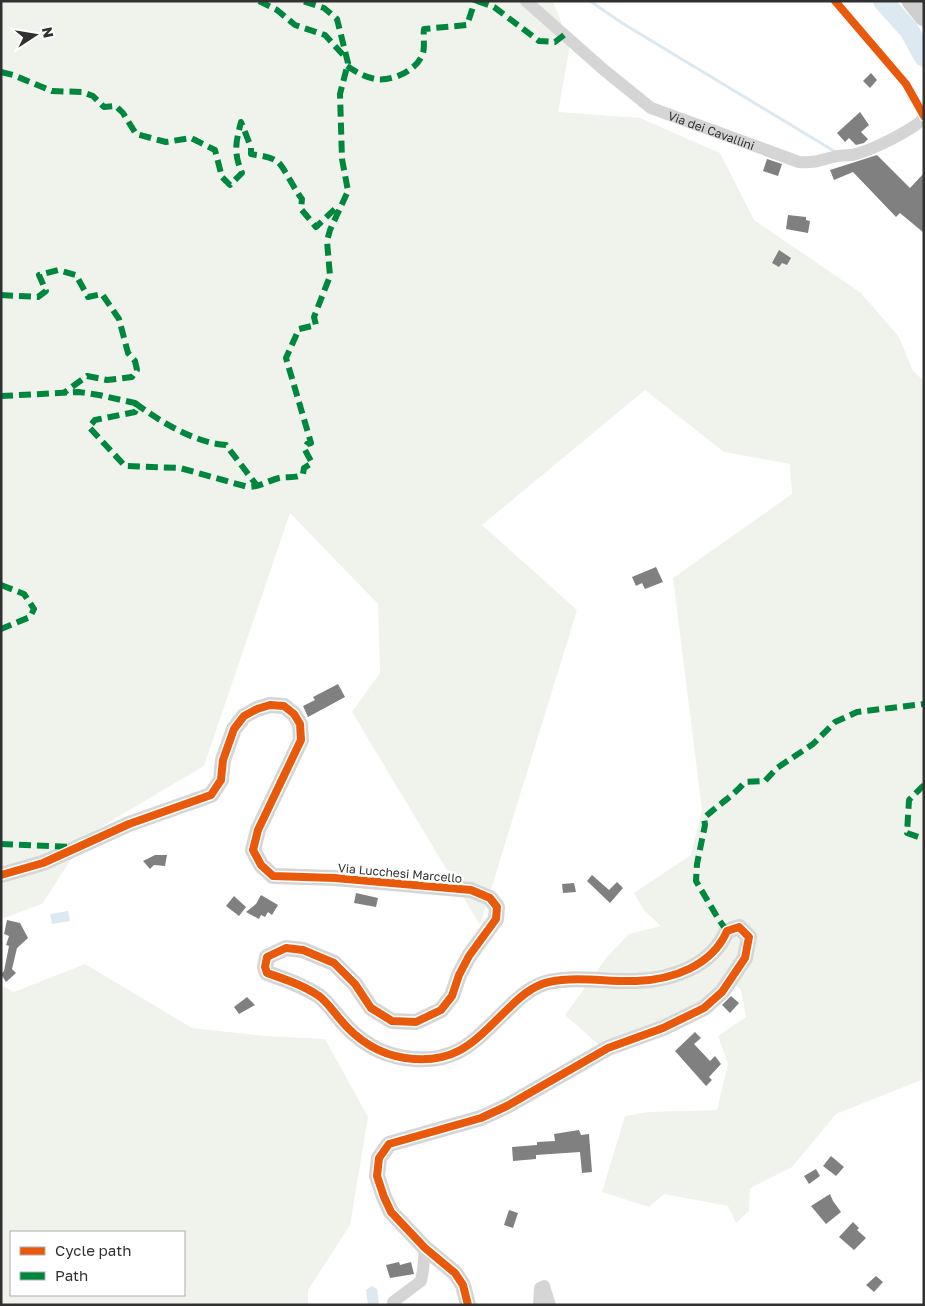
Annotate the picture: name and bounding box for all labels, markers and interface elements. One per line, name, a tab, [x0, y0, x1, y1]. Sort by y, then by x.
north arrow	[10, 10, 60, 60]
text: N	[39, 25, 58, 39]
street label: Via dei Cavallini	[666, 107, 757, 153]
street label: Via Lucchesi Marcello	[337, 860, 463, 886]
legend	[10, 1231, 185, 1296]
text: Cycle path	[55, 1241, 131, 1259]
text: Path	[55, 1266, 88, 1284]

